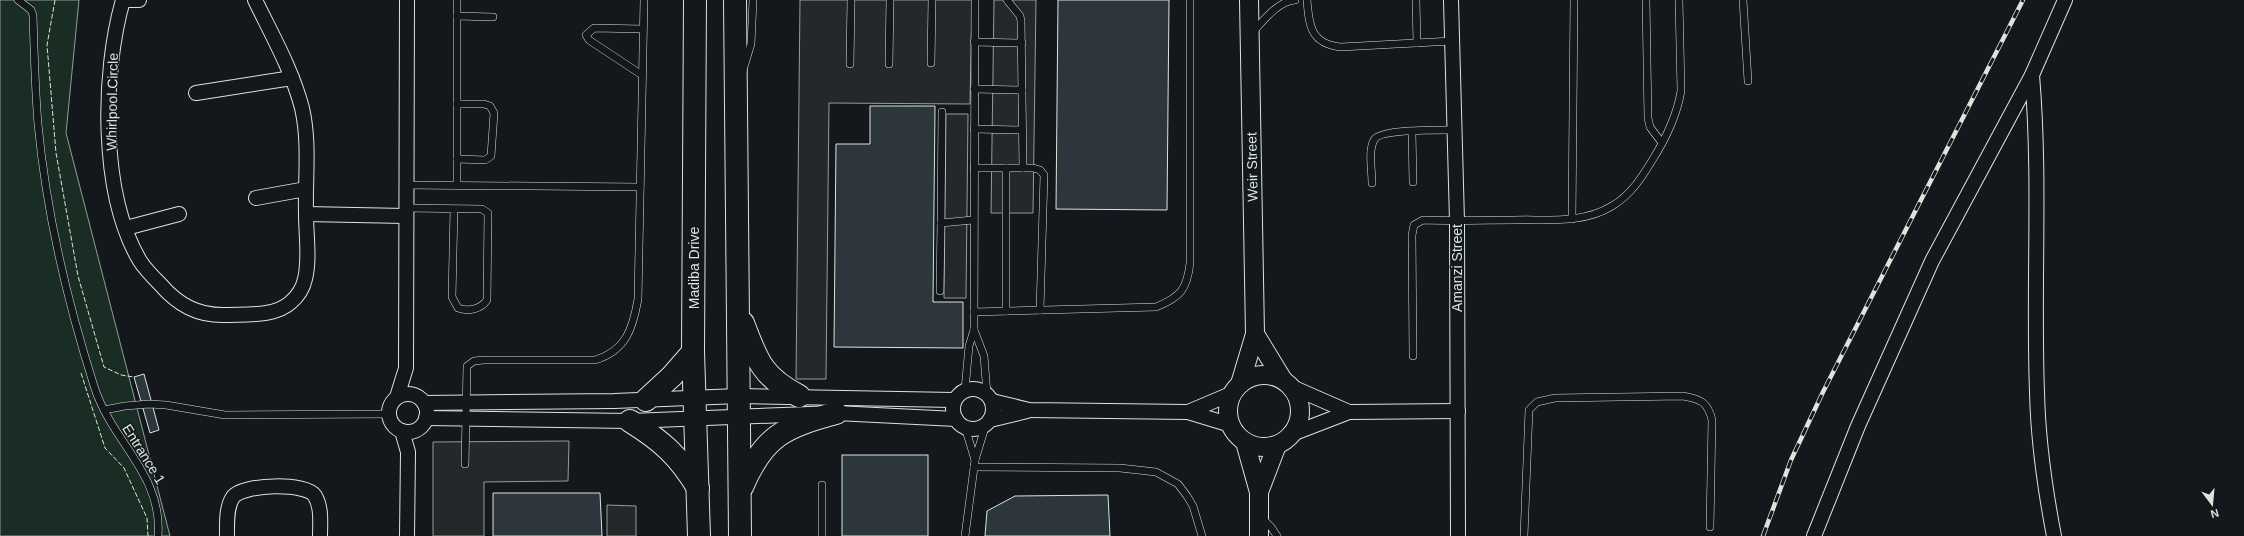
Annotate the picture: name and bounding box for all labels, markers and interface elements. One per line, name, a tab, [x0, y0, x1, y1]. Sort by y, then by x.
street label: Whirlpool Circle	[103, 53, 121, 151]
street label: Weir Street	[1243, 132, 1261, 202]
street label: Amanzi Street	[1449, 224, 1465, 312]
street label: Madiba Drive	[686, 227, 702, 309]
street label: Entrance 1	[119, 421, 169, 487]
north arrow	[2192, 484, 2232, 524]
text: N	[2209, 507, 2220, 520]

